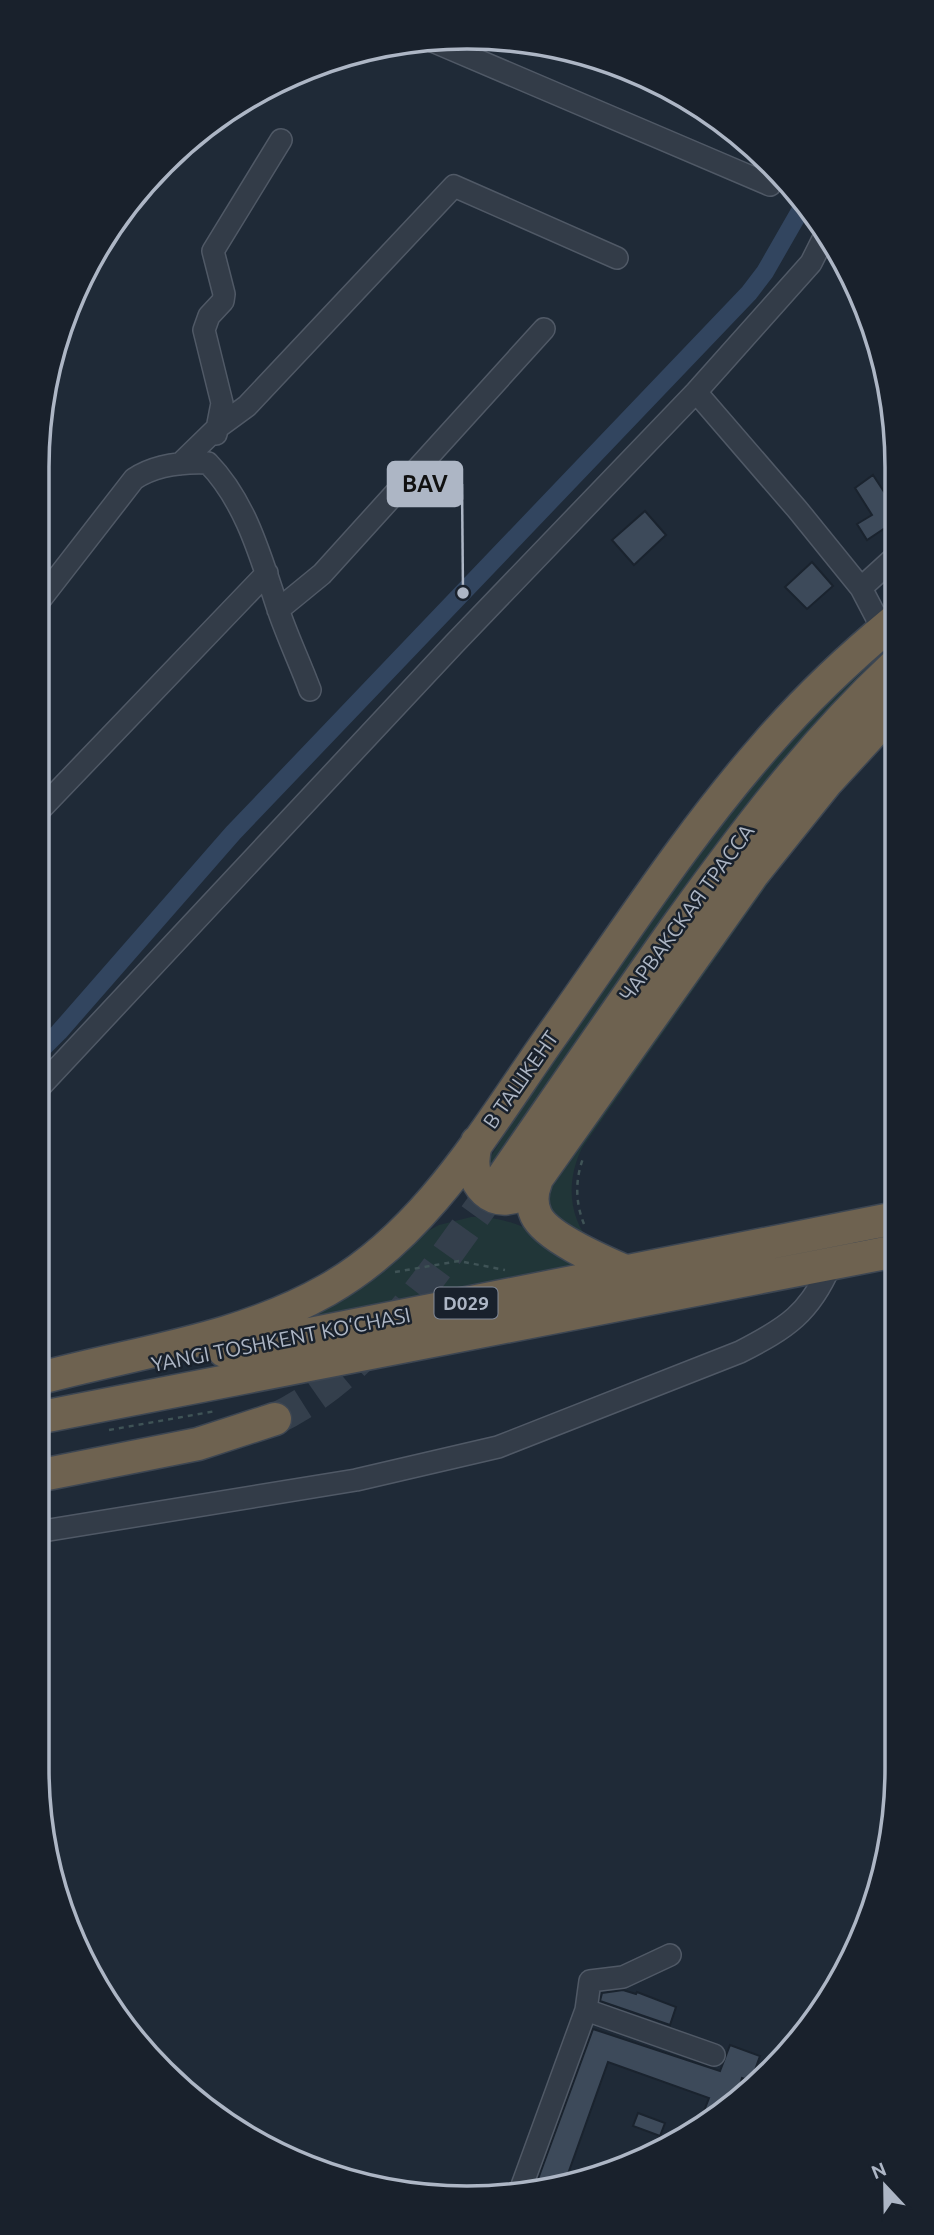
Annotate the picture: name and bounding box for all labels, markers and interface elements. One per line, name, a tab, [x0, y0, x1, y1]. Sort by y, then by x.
callout: BAV	[388, 462, 462, 506]
text: BAV	[402, 471, 448, 496]
street label: ЧАРВАКСКАЯ ТРАССА	[614, 819, 759, 1006]
street label: В ТАШКЕНТ	[478, 1026, 563, 1133]
road number: D029	[434, 1288, 498, 1318]
street label: YANGI TOSHKENT KO‘CHASI	[149, 1302, 412, 1376]
north arrow	[850, 2151, 920, 2221]
text: N	[868, 2157, 889, 2183]

